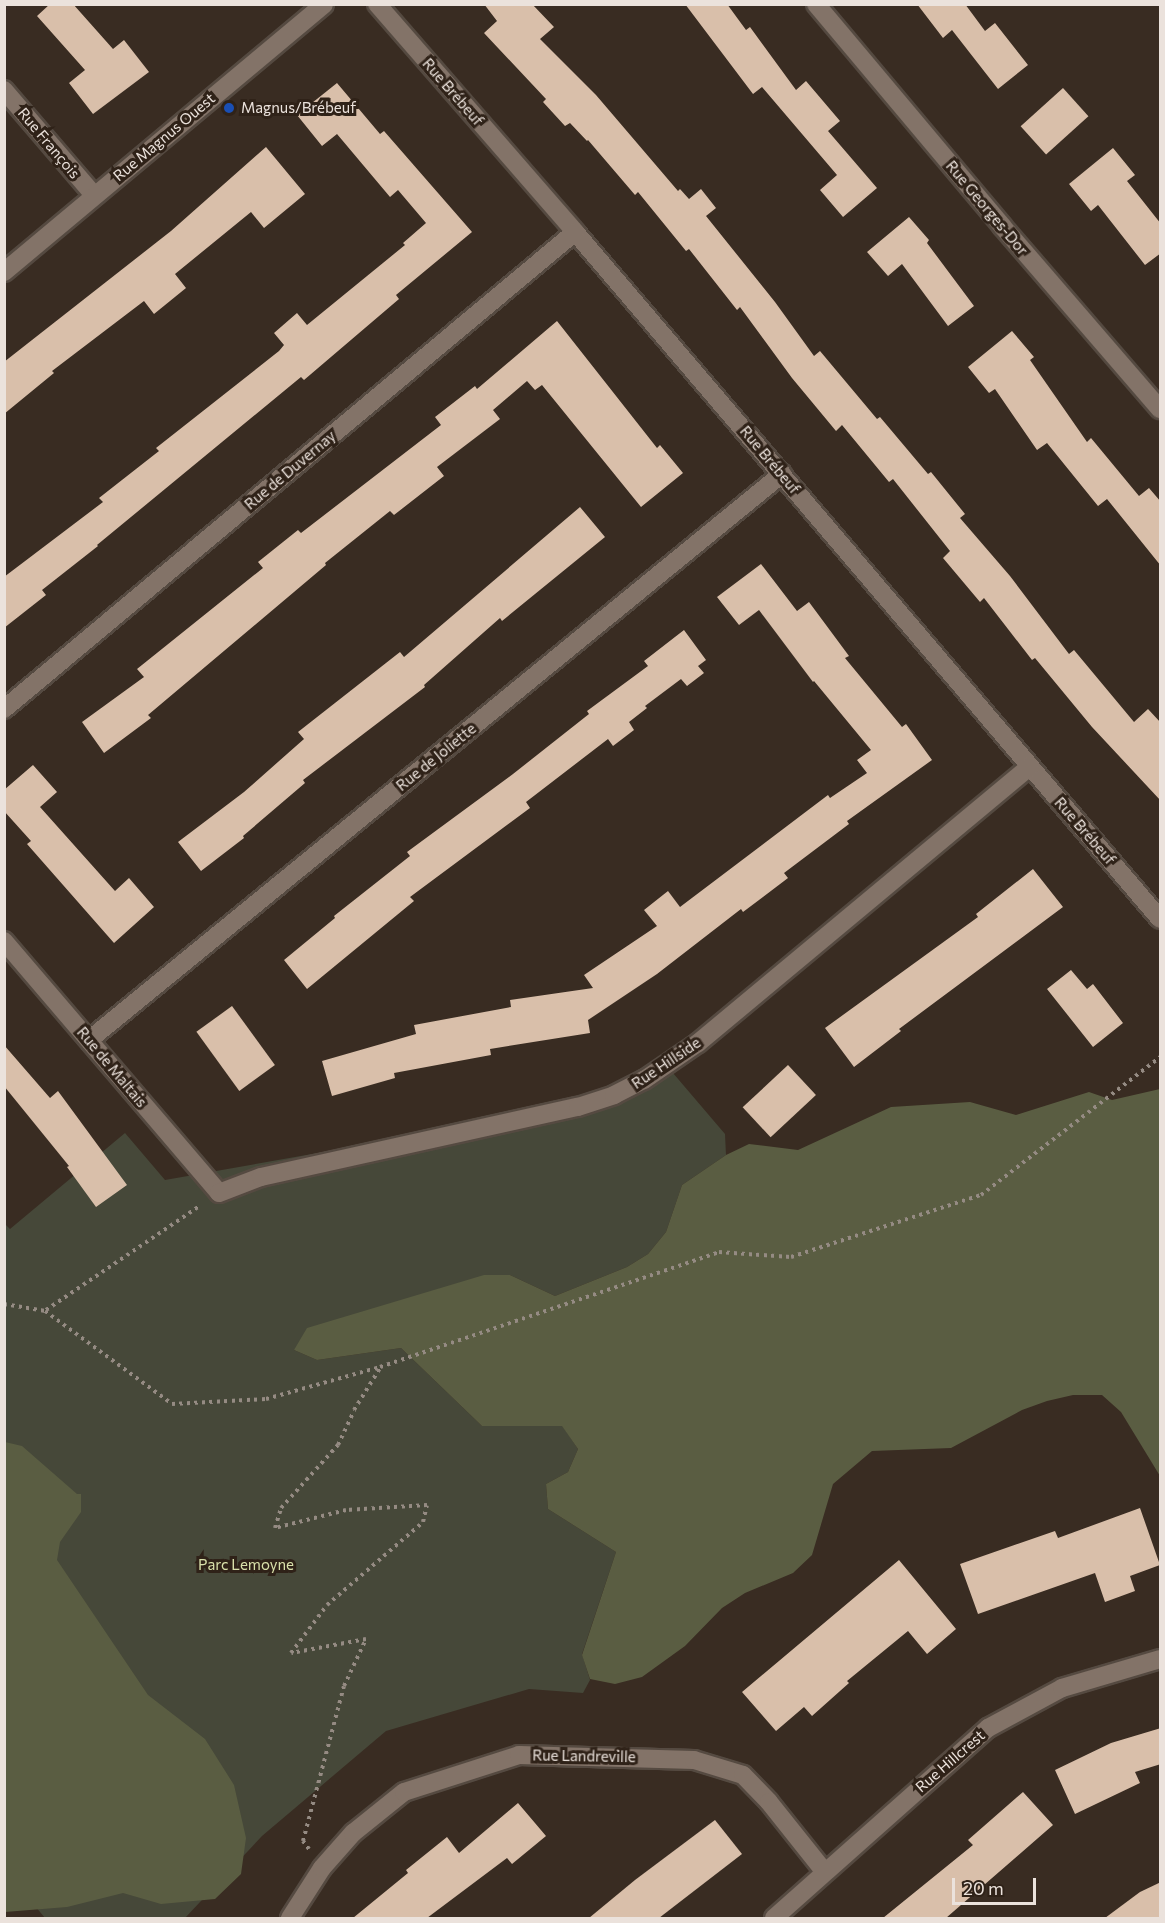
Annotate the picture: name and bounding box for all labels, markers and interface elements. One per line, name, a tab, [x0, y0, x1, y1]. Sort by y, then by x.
street label: Rue Brébeuf	[419, 55, 487, 129]
street label: Rue Magnus Ouest	[109, 89, 219, 185]
place label: Magnus/Brébeuf	[241, 99, 356, 117]
marker: Magnus/Brébeuf	[222, 101, 236, 115]
street label: Rue François	[14, 104, 84, 182]
street label: Rue Georges-Dor	[942, 157, 1032, 259]
street label: Rue Brébeuf	[736, 422, 804, 498]
street label: Rue de Duvernay	[241, 427, 339, 513]
street label: Rue de Joliette	[392, 719, 480, 795]
street label: Rue Brébeuf	[1051, 794, 1119, 868]
street label: Rue de Maltais	[73, 1023, 151, 1111]
street label: Rue Hillside	[628, 1033, 704, 1093]
park label: Parc Lemoyne	[198, 1556, 294, 1574]
street label: Rue Hillcrest	[912, 1726, 988, 1796]
street label: Rue Landreville	[532, 1746, 636, 1766]
scale bar	[955, 1866, 1039, 1904]
text: 20 m	[963, 1877, 1004, 1899]

